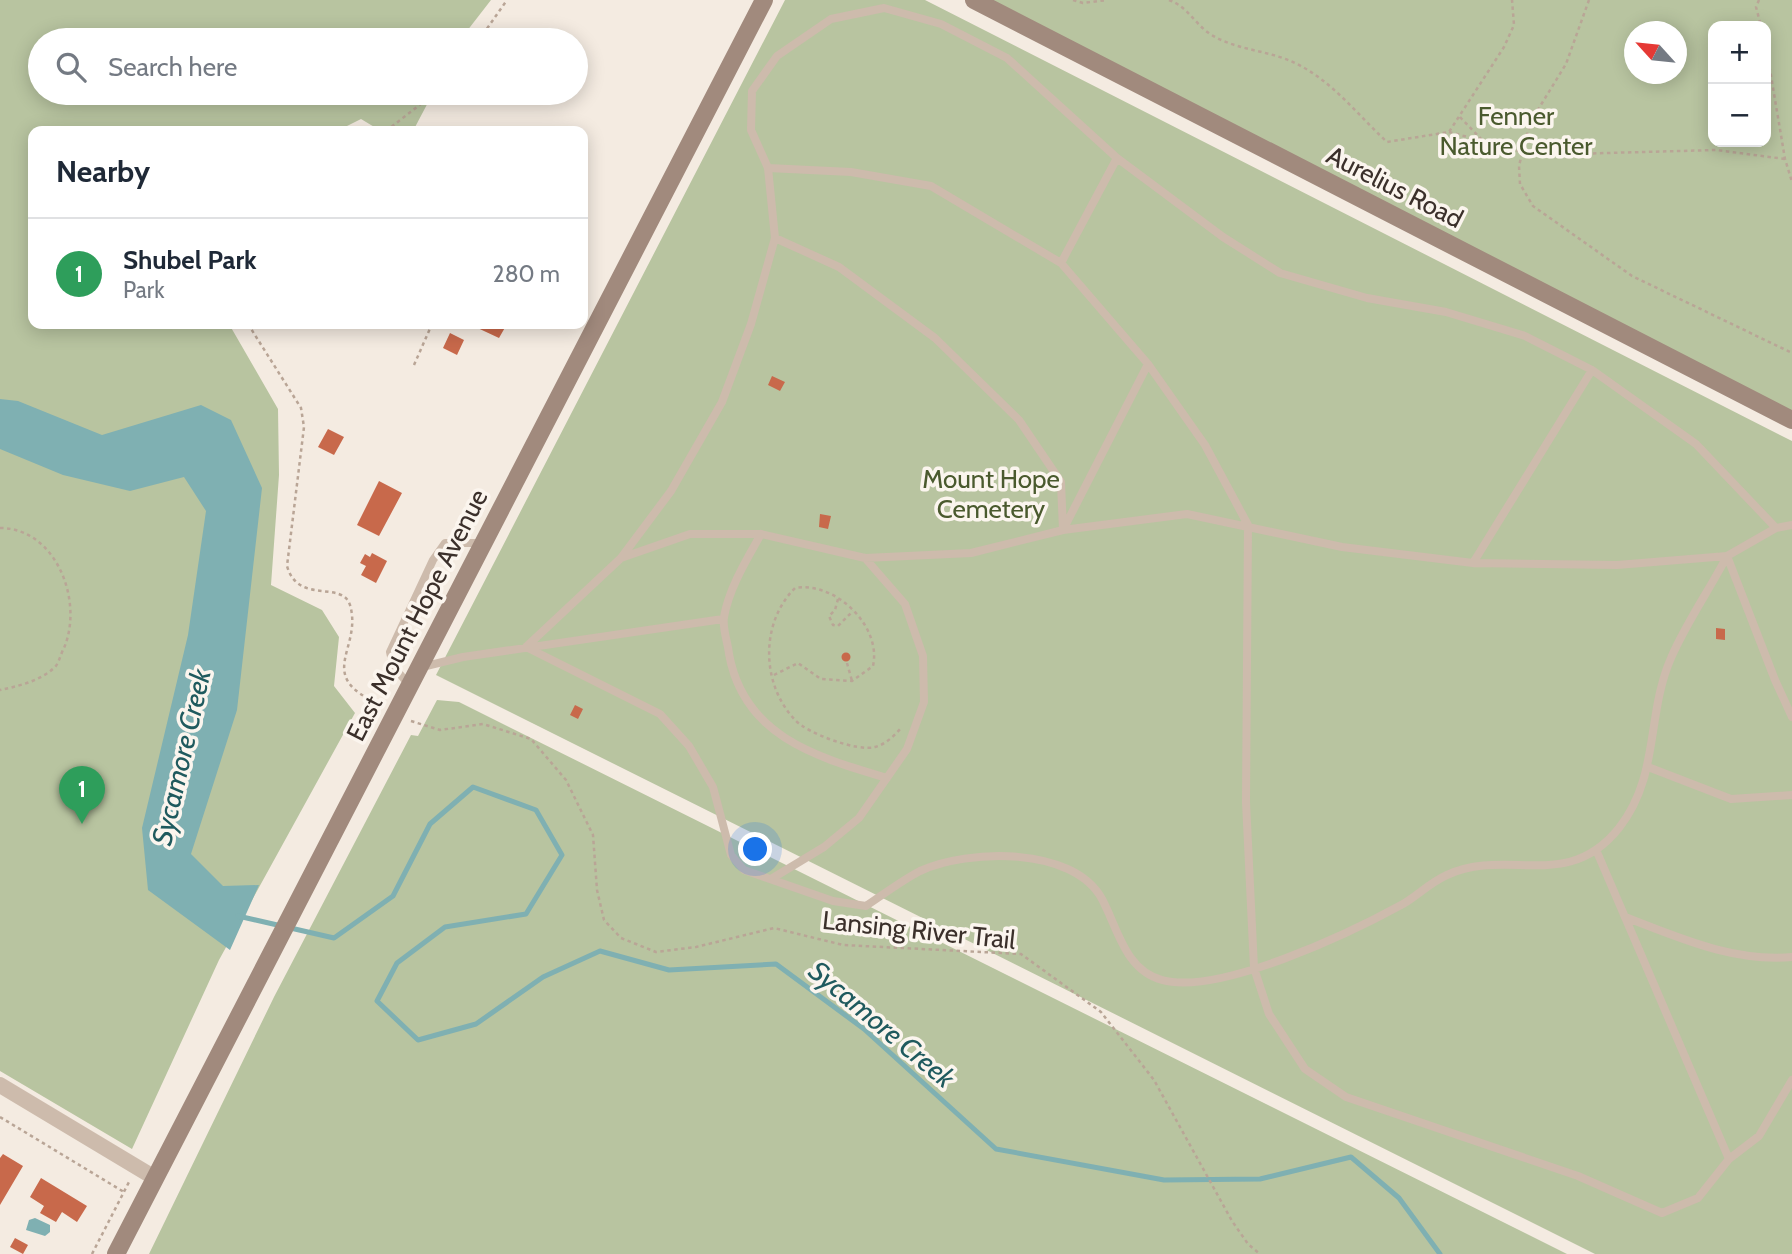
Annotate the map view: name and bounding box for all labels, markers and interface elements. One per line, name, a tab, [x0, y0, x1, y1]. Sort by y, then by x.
north arrow	[1624, 21, 1687, 84]
map controls	[1708, 21, 1771, 147]
button: +	[1708, 21, 1771, 84]
search box	[28, 28, 588, 105]
icon: search	[52, 48, 90, 86]
text: Search here	[108, 51, 237, 83]
button: −	[1708, 84, 1771, 147]
park label: Fenner Nature Center	[1439, 100, 1593, 162]
street label: Aurelius Road	[1321, 139, 1469, 235]
text: Nearby	[56, 153, 150, 190]
text: Shubel Park	[123, 244, 257, 276]
text: 1	[75, 260, 83, 288]
text: 280 m	[493, 260, 560, 288]
text: Park	[123, 276, 164, 304]
park label: Mount Hope Cemetery	[922, 463, 1060, 525]
street label: East Mount Hope Avenue	[340, 484, 494, 746]
water label: Sycamore Creek	[144, 665, 218, 848]
pin: 1	[59, 766, 105, 824]
your location	[738, 832, 772, 866]
street label: Lansing River Trail	[821, 904, 1017, 956]
water label: Sycamore Creek	[802, 953, 963, 1095]

